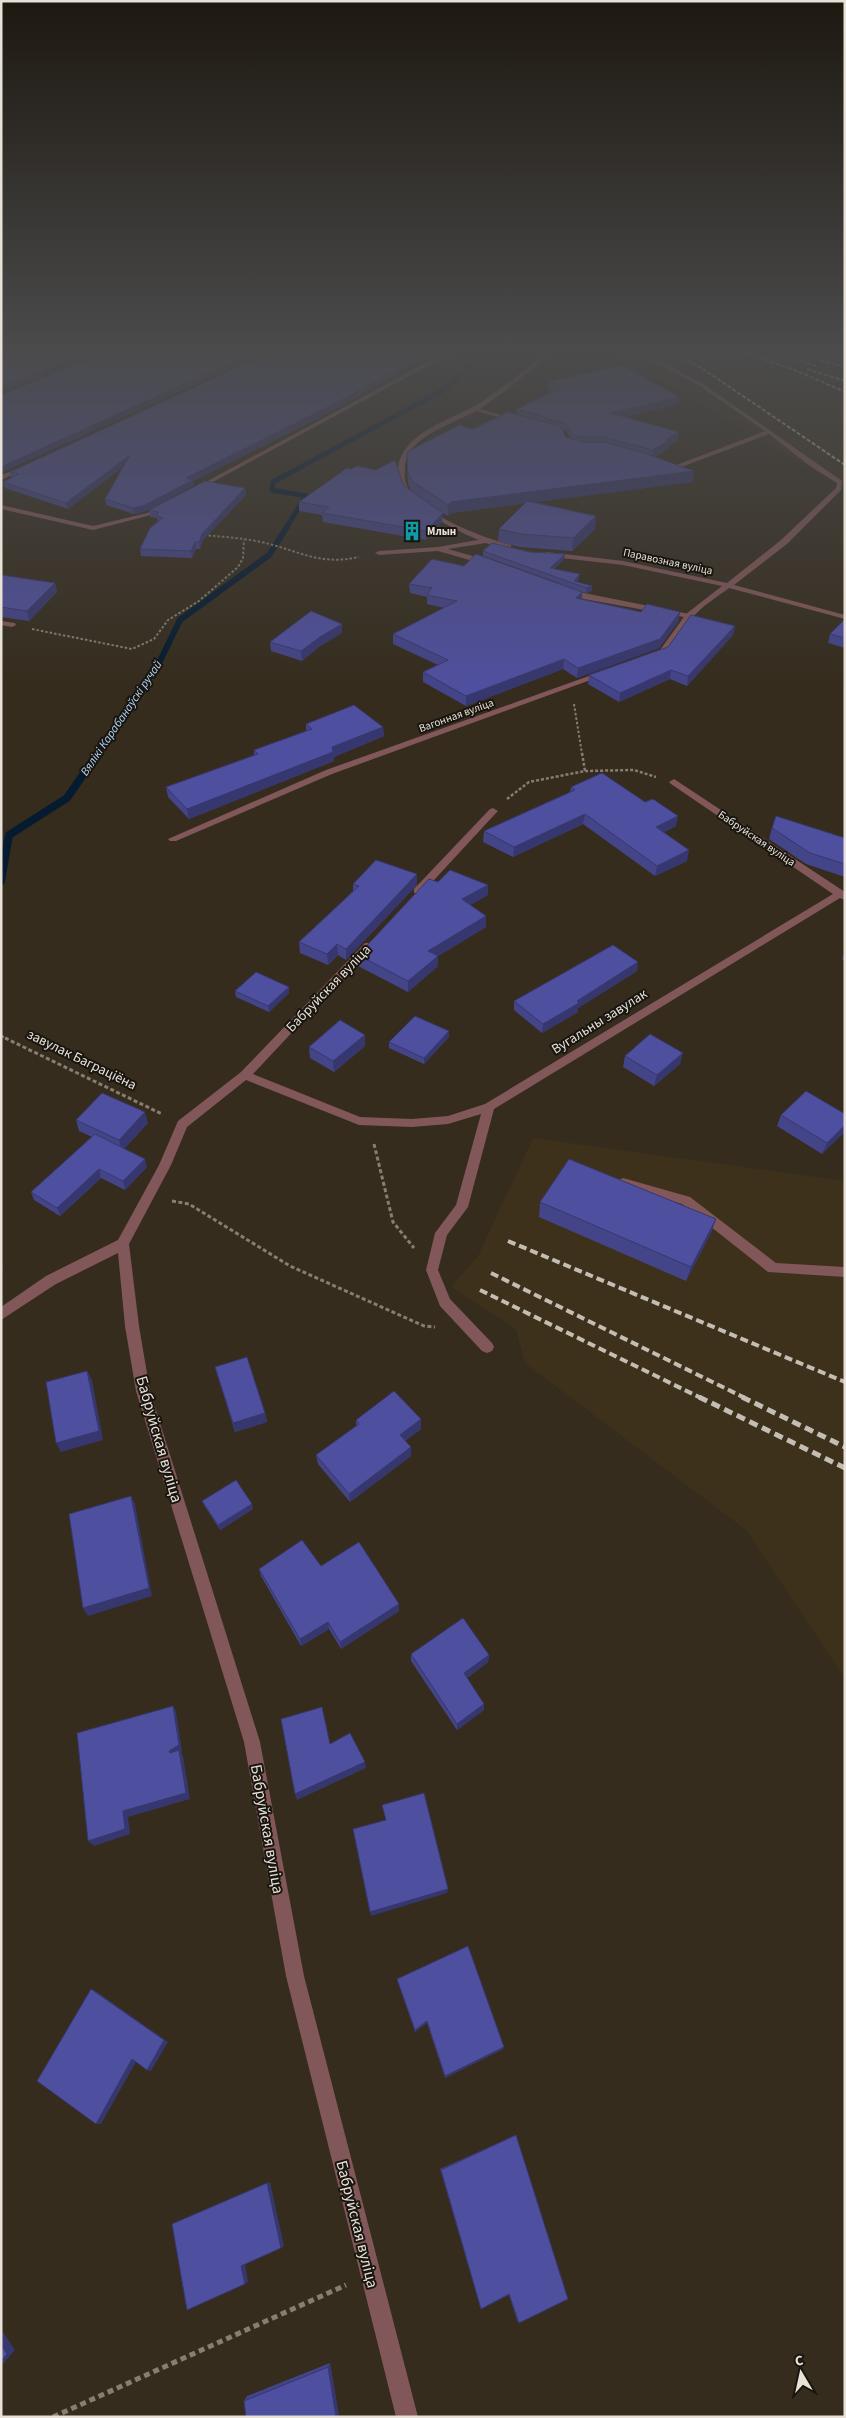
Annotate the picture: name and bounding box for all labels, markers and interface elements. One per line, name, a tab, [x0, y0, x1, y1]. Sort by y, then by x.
building icon: Млын	[401, 520, 423, 542]
place label: Млын	[427, 524, 456, 539]
street label: Паравозная вуліца	[622, 545, 714, 578]
water label: Вялікі Карабанаўскі ручай	[76, 657, 166, 779]
street label: Вагонная вуліца	[417, 695, 496, 736]
street label: Бабруйская вуліца	[715, 807, 798, 870]
street label: Бабруйская вуліца	[282, 941, 376, 1037]
street label: Вугальны завулак	[548, 984, 651, 1059]
street label: завулак Баграціёна	[23, 1025, 140, 1095]
street label: Бабруйская вуліца	[130, 1373, 188, 1505]
street label: Бабруйская вуліца	[245, 1763, 289, 1896]
street label: Бабруйская вуліца	[331, 2158, 384, 2290]
north arrow	[776, 2348, 826, 2398]
text: С	[794, 2351, 805, 2372]

